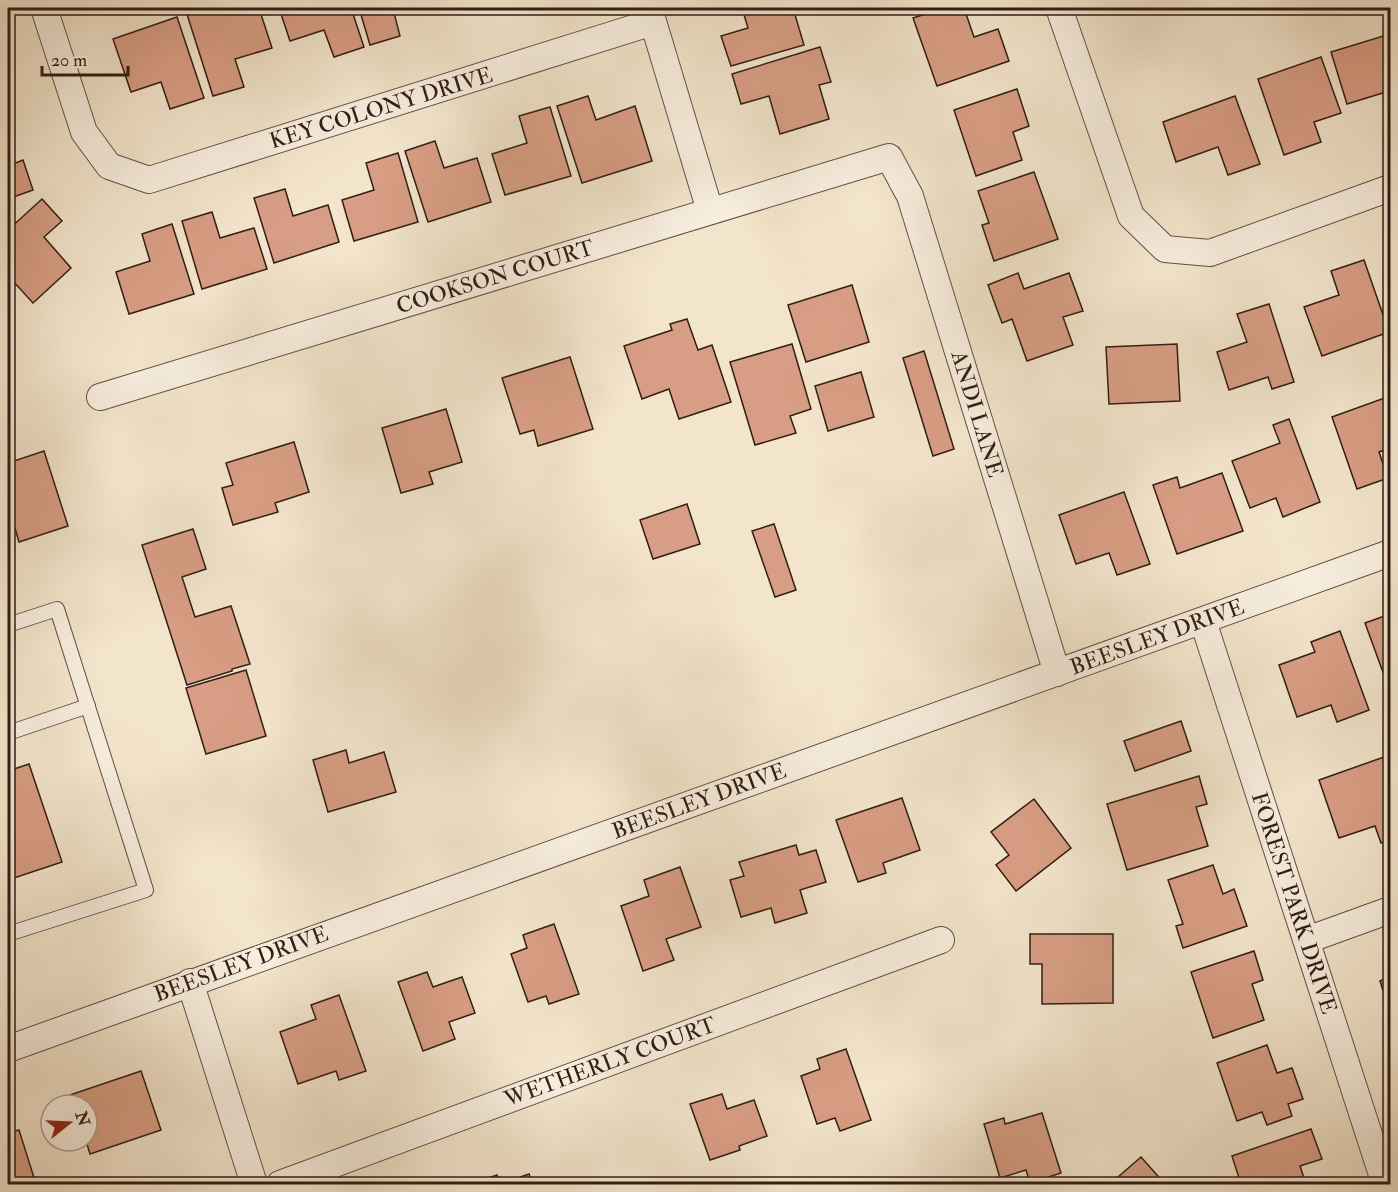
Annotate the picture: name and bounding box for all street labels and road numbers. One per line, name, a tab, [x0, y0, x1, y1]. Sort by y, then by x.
street label: KEY COLONY DRIVE	[266, 61, 496, 155]
street label: COOKSON COURT	[393, 233, 598, 320]
street label: ANDI LANE	[944, 346, 1010, 481]
street label: BEESLEY DRIVE	[1066, 592, 1248, 682]
street label: BEESLEY DRIVE	[608, 756, 790, 846]
street label: FOREST PARK DRIVE	[1245, 788, 1343, 1018]
street label: BEESLEY DRIVE	[150, 919, 332, 1009]
street label: WETHERLY COURT	[499, 1010, 720, 1114]

